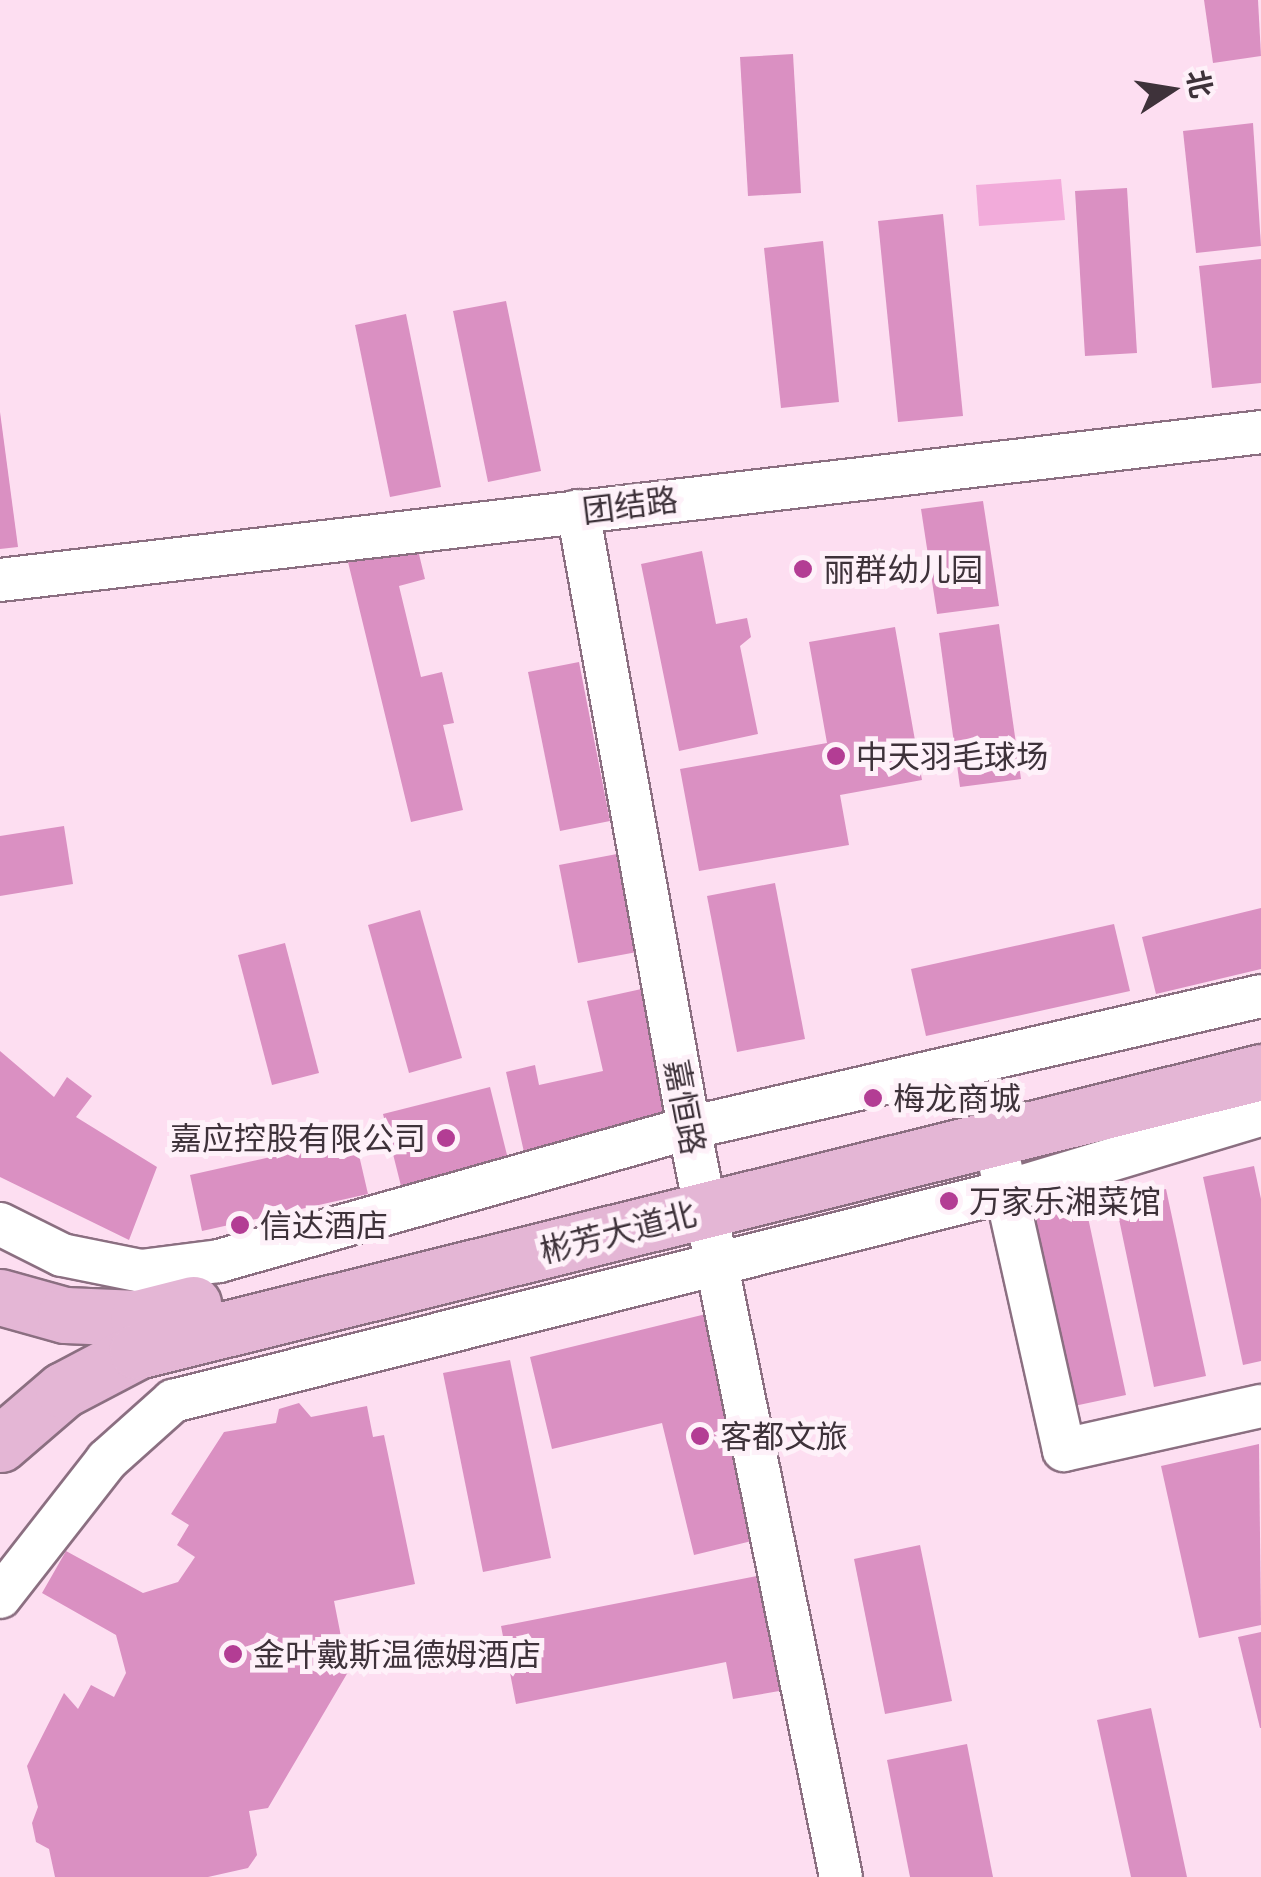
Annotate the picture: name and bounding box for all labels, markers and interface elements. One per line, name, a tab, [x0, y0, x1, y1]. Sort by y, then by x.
north arrow	[1121, 40, 1221, 140]
text: 北	[1179, 66, 1222, 101]
street label: 团结路	[580, 480, 680, 530]
place label: 丽群幼儿园	[823, 550, 983, 588]
marker: 丽群幼儿园	[792, 558, 814, 580]
place label: 中天羽毛球场	[856, 737, 1048, 775]
marker: 中天羽毛球场	[825, 745, 847, 767]
street label: 嘉恒路	[657, 1056, 713, 1158]
place label: 梅龙商城	[893, 1079, 1021, 1117]
marker: 梅龙商城	[862, 1087, 884, 1109]
place label: 嘉应控股有限公司	[170, 1119, 426, 1157]
marker: 嘉应控股有限公司	[435, 1127, 457, 1149]
place label: 万家乐湘菜馆	[969, 1182, 1161, 1220]
marker: 万家乐湘菜馆	[938, 1190, 960, 1212]
street label: 彬芳大道北	[536, 1194, 700, 1270]
place label: 信达酒店	[260, 1206, 388, 1244]
marker: 信达酒店	[229, 1214, 251, 1236]
place label: 客都文旅	[720, 1417, 848, 1455]
marker: 客都文旅	[689, 1425, 711, 1447]
place label: 金叶戴斯温德姆酒店	[253, 1635, 541, 1673]
marker: 金叶戴斯温德姆酒店	[222, 1643, 244, 1665]

